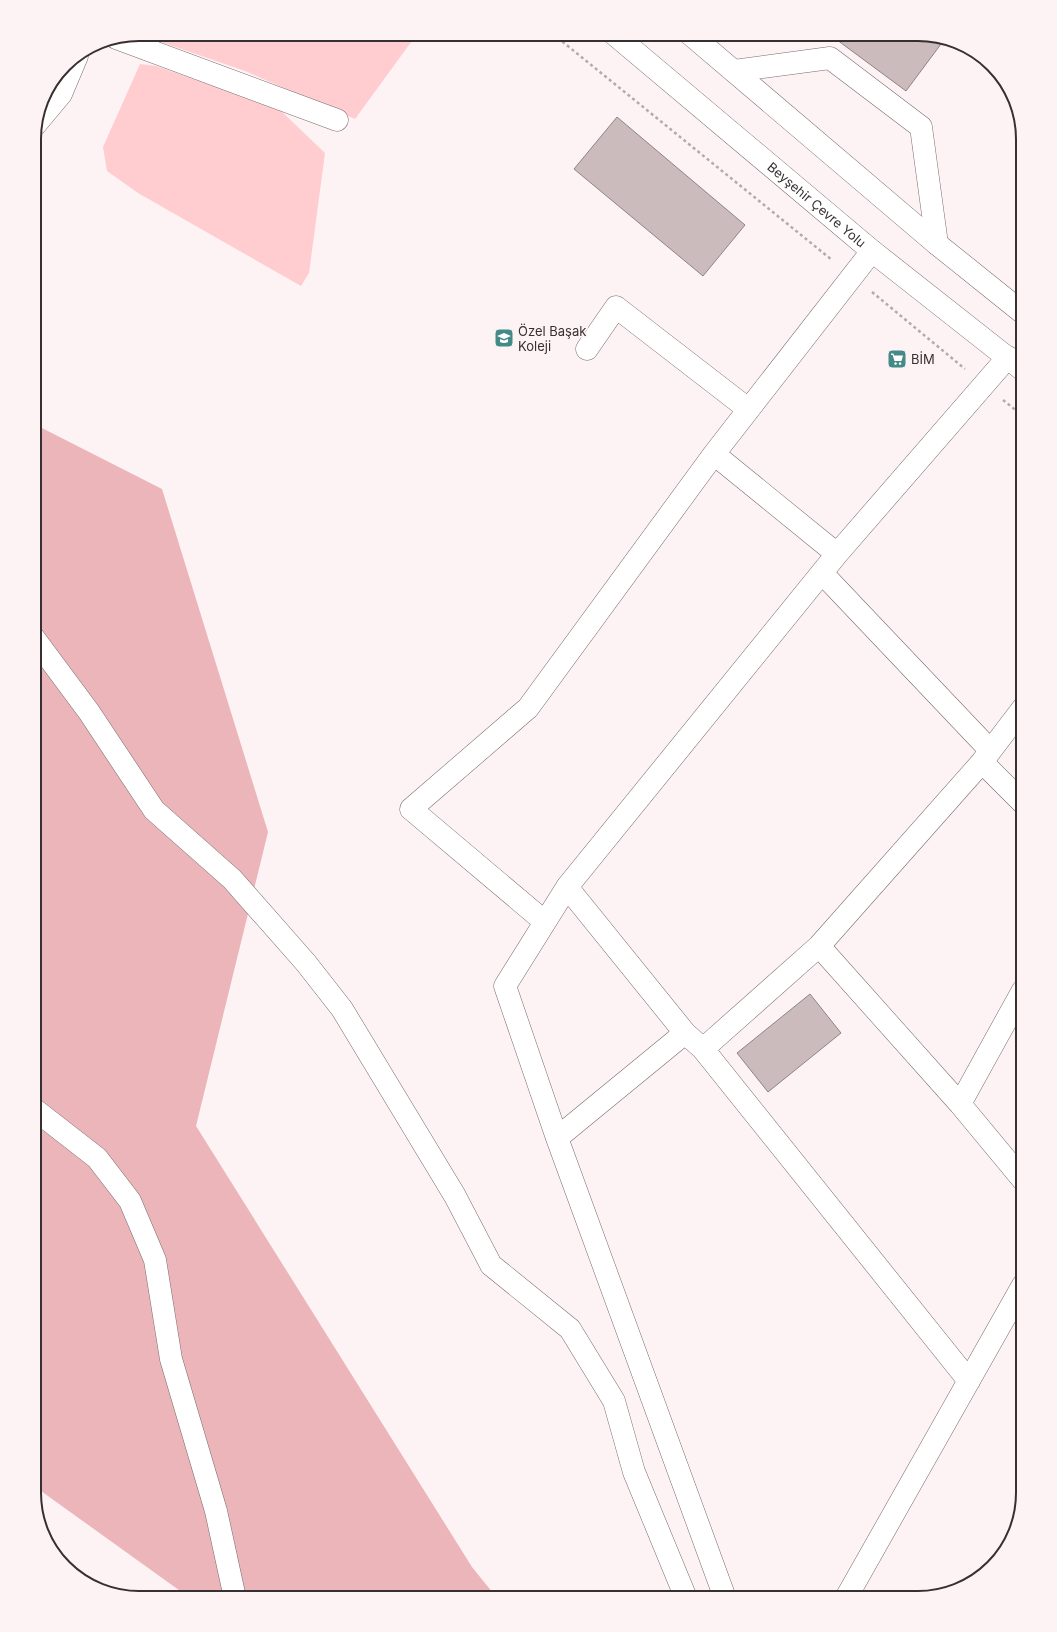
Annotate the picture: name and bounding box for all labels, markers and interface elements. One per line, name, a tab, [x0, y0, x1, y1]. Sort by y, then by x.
street label: Beyşehir Çevre Yolu	[764, 159, 869, 250]
place label: Özel Başak Koleji	[518, 323, 586, 354]
school or university icon: Özel Başak Koleji	[493, 327, 515, 349]
supermarket icon: BİM	[886, 348, 908, 370]
place label: BİM	[911, 351, 935, 367]

